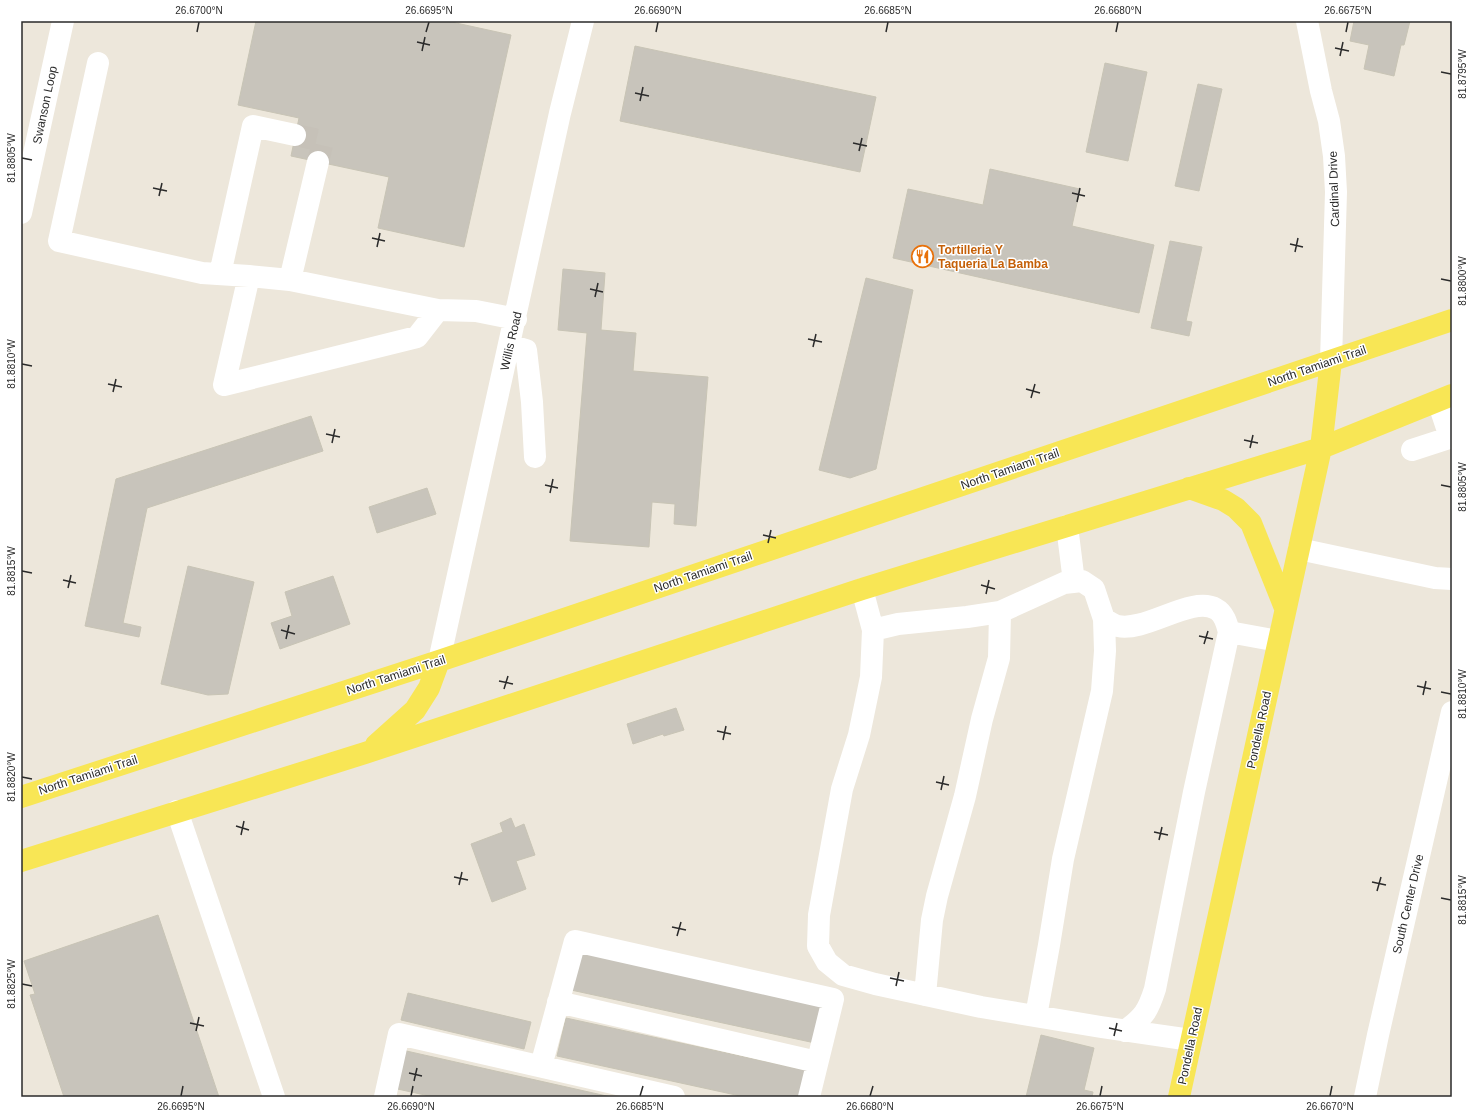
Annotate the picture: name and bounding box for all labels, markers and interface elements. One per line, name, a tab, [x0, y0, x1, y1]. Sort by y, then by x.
text: 26.6700°N	[175, 5, 223, 16]
text: 26.6695°N	[405, 5, 453, 16]
text: 26.6690°N	[634, 5, 682, 16]
text: 26.6685°N	[864, 5, 912, 16]
text: 26.6680°N	[1094, 5, 1142, 16]
text: 26.6675°N	[1324, 5, 1372, 16]
text: 81.8795°W	[1457, 49, 1468, 99]
street label: Swanson Loop	[30, 64, 60, 145]
text: 81.8805°W	[6, 133, 17, 183]
street label: Cardinal Drive	[1326, 150, 1342, 227]
place label: Tortilleria Y Taqueria La Bamba	[938, 243, 1048, 271]
restaurant icon: Tortilleria Y Taqueria La Bamba	[909, 244, 935, 270]
text: 81.8800°W	[1457, 256, 1468, 306]
street label: Willis Road	[497, 310, 525, 372]
text: 81.8810°W	[6, 339, 17, 389]
street label: North Tamiami Trail	[1266, 343, 1368, 389]
street label: North Tamiami Trail	[959, 446, 1061, 492]
text: 81.8805°W	[1457, 462, 1468, 512]
text: 81.8815°W	[6, 546, 17, 596]
street label: North Tamiami Trail	[652, 549, 754, 595]
street label: North Tamiami Trail	[345, 652, 447, 698]
text: 81.8810°W	[1457, 669, 1468, 719]
street label: Pondella Road	[1244, 690, 1274, 770]
text: 81.8820°W	[6, 752, 17, 802]
street label: North Tamiami Trail	[37, 752, 139, 798]
street label: South Center Drive	[1390, 852, 1426, 955]
text: 81.8815°W	[1457, 875, 1468, 925]
text: 81.8825°W	[6, 959, 17, 1009]
street label: Pondella Road	[1175, 1006, 1205, 1086]
text: 26.6695°N	[157, 1101, 205, 1112]
text: 26.6690°N	[387, 1101, 435, 1112]
text: 26.6685°N	[616, 1101, 664, 1112]
text: 26.6680°N	[846, 1101, 894, 1112]
text: 26.6675°N	[1076, 1101, 1124, 1112]
text: 26.6670°N	[1306, 1101, 1354, 1112]

